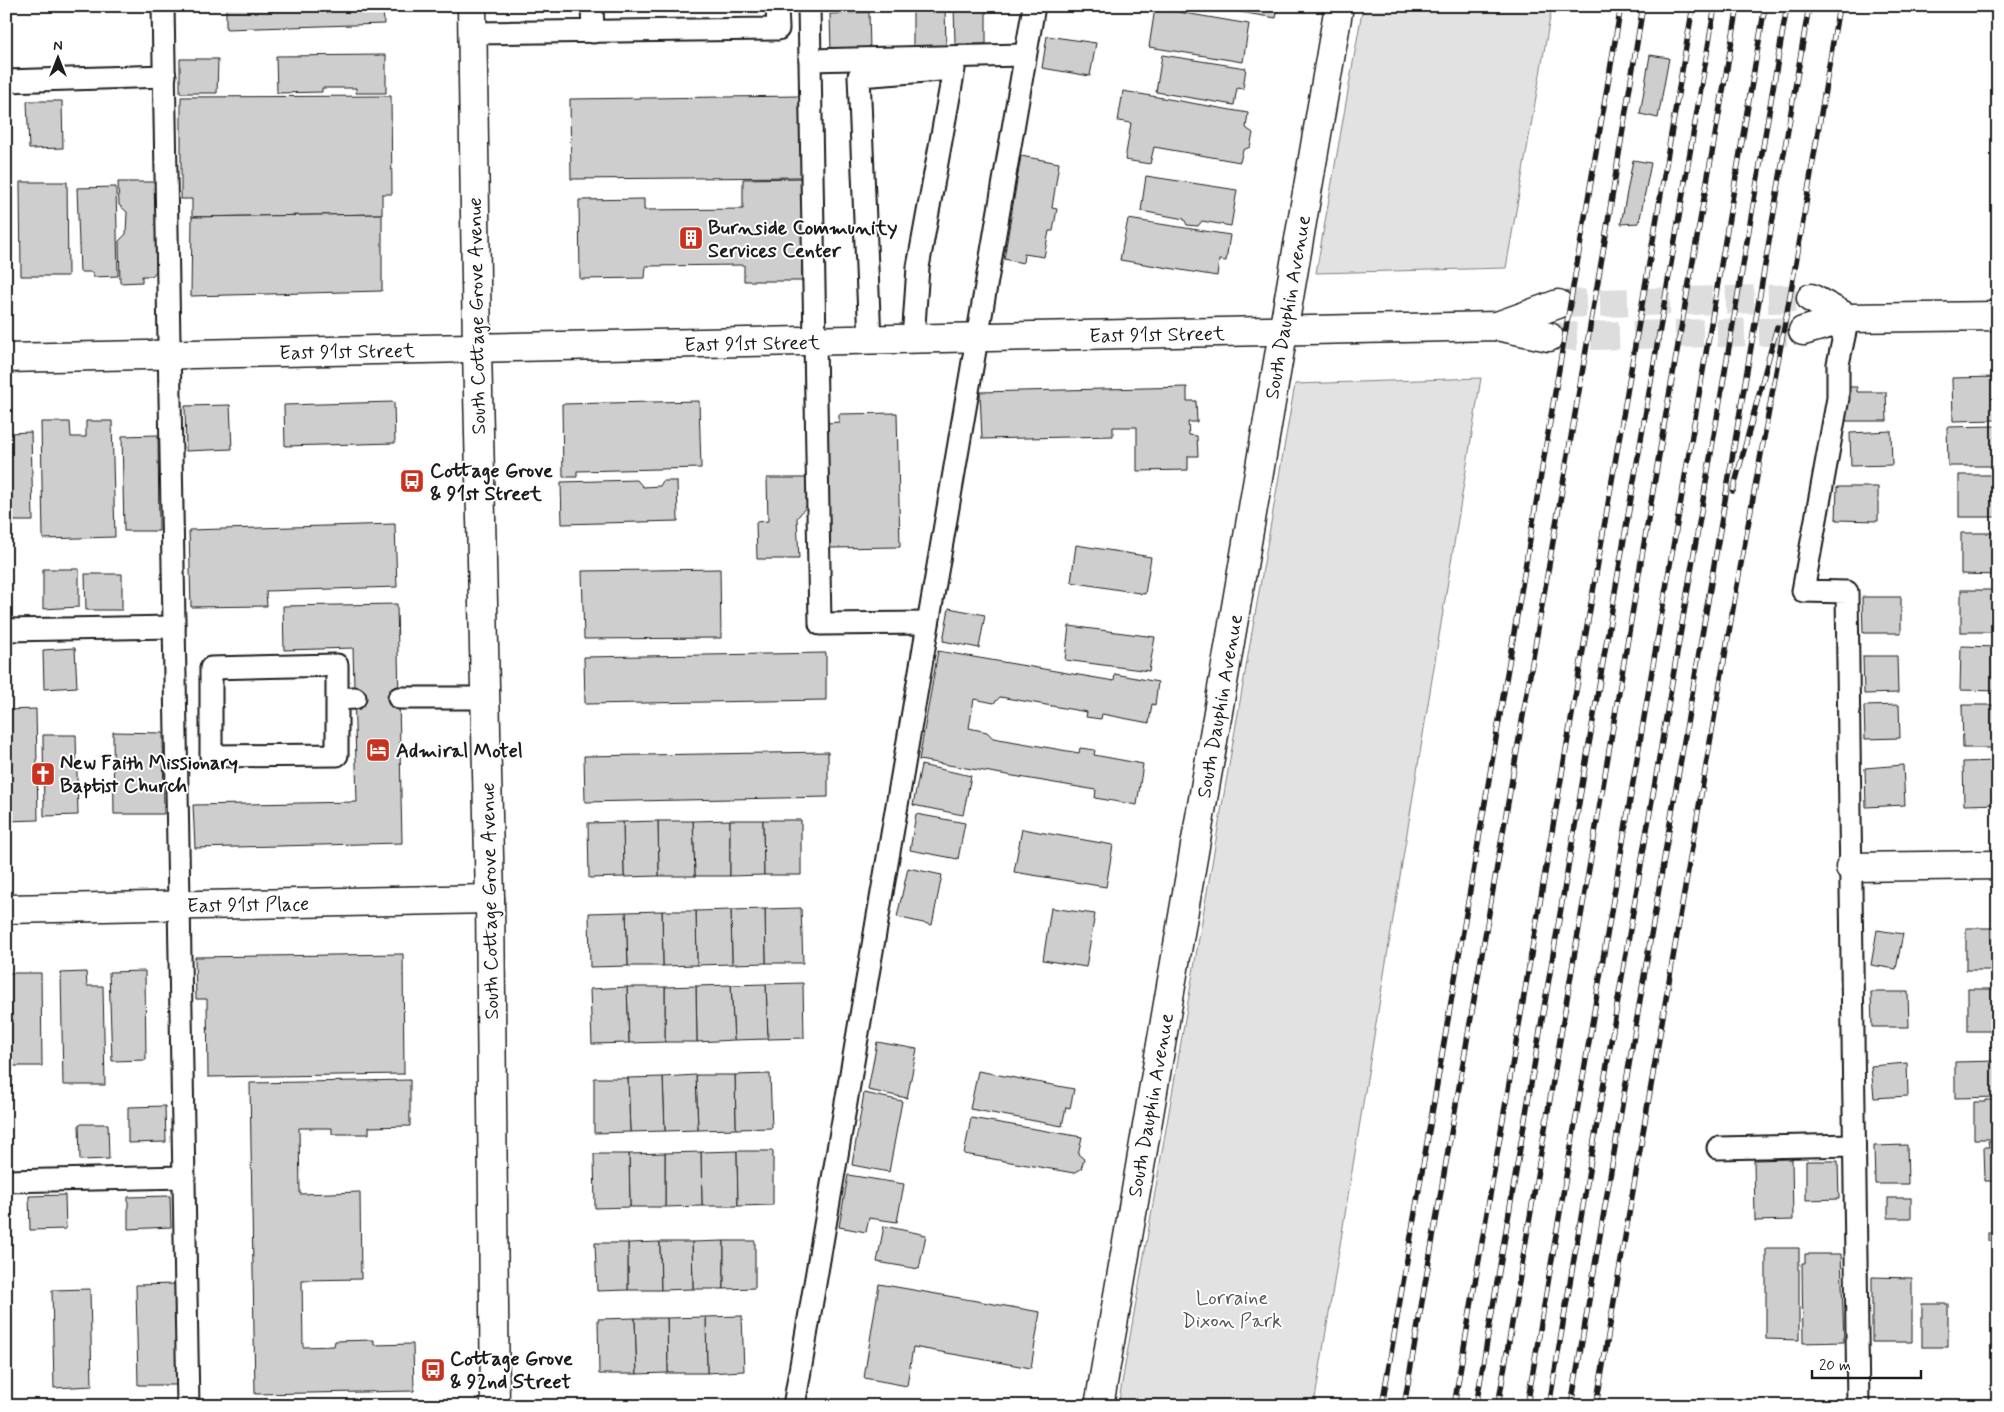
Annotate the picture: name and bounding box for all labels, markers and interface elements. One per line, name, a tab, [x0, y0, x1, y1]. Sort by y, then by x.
north arrow	[32, 32, 82, 82]
text: N	[53, 37, 63, 55]
street label: South Cottage Grove Avenue	[462, 197, 493, 435]
street label: South Dauphin Avenue	[1259, 213, 1318, 401]
place label: Burnside Community Services Center	[708, 215, 897, 265]
building icon: Burnside Community Services Center	[678, 225, 704, 251]
street label: East 91st Street	[1089, 321, 1225, 350]
street label: East 91st Street	[684, 330, 820, 359]
street label: East 91st Street	[279, 338, 415, 367]
place label: Cottage Grove & 91st Street	[430, 458, 553, 508]
bus stop icon: Cottage Grove & 91st Street	[399, 468, 425, 494]
street label: South Dauphin Avenue	[1191, 612, 1250, 800]
hotel icon: Admiral Motel	[365, 737, 391, 763]
place label: Admiral Motel	[396, 738, 523, 765]
place label: New Faith Missionary Baptist Church	[60, 750, 238, 800]
church icon: New Faith Missionary Baptist Church	[30, 761, 56, 787]
street label: South Cottage Grove Avenue	[475, 782, 506, 1020]
street label: East 91st Place	[187, 891, 309, 920]
street label: South Dauphin Avenue	[1122, 1011, 1181, 1199]
park label: Lorraine Dixon Park	[1182, 1285, 1282, 1335]
place label: Cottage Grove & 92nd Street	[450, 1346, 573, 1396]
scale bar	[1812, 1347, 1920, 1379]
text: 20 m	[1819, 1356, 1851, 1376]
bus stop icon: Cottage Grove & 92nd Street	[420, 1357, 446, 1383]

